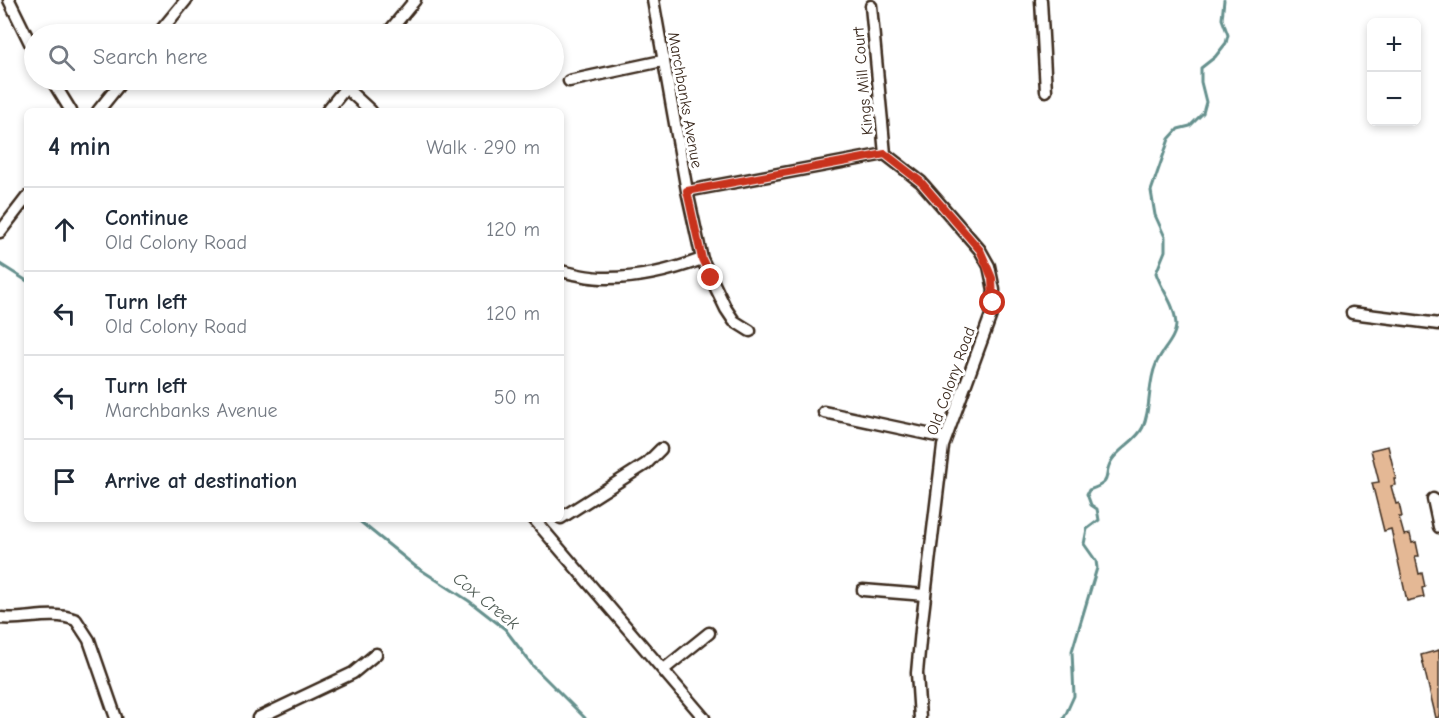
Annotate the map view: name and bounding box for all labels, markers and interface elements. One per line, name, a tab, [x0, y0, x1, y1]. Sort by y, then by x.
map controls	[1367, 18, 1421, 126]
button: +	[1367, 18, 1421, 72]
search box	[24, 24, 564, 90]
street label: Kings Mill Court	[849, 26, 877, 136]
street label: Marchbanks Avenue	[664, 31, 706, 169]
icon: search	[45, 41, 78, 74]
text: Search here	[93, 44, 208, 70]
button: −	[1367, 72, 1421, 126]
text: 4 min	[48, 132, 111, 162]
text: Walk · 290 m	[426, 136, 540, 159]
text: Continue	[105, 205, 188, 231]
icon: ahead	[48, 213, 81, 246]
text: 120 m	[486, 218, 540, 241]
text: Old Colony Road	[105, 231, 247, 254]
route end	[697, 264, 723, 290]
text: Turn left	[105, 289, 187, 315]
route start	[979, 289, 1005, 315]
icon: left	[48, 297, 81, 330]
text: 120 m	[486, 302, 540, 325]
text: Old Colony Road	[105, 315, 247, 338]
street label: Old Colony Road	[923, 324, 979, 438]
text: Turn left	[105, 373, 187, 399]
icon: left	[48, 381, 81, 414]
text: 50 m	[494, 386, 540, 409]
text: Marchbanks Avenue	[105, 399, 277, 422]
icon: arrive	[48, 465, 81, 498]
text: Arrive at destination	[105, 468, 297, 494]
water label: Cox Creek	[449, 568, 524, 634]

